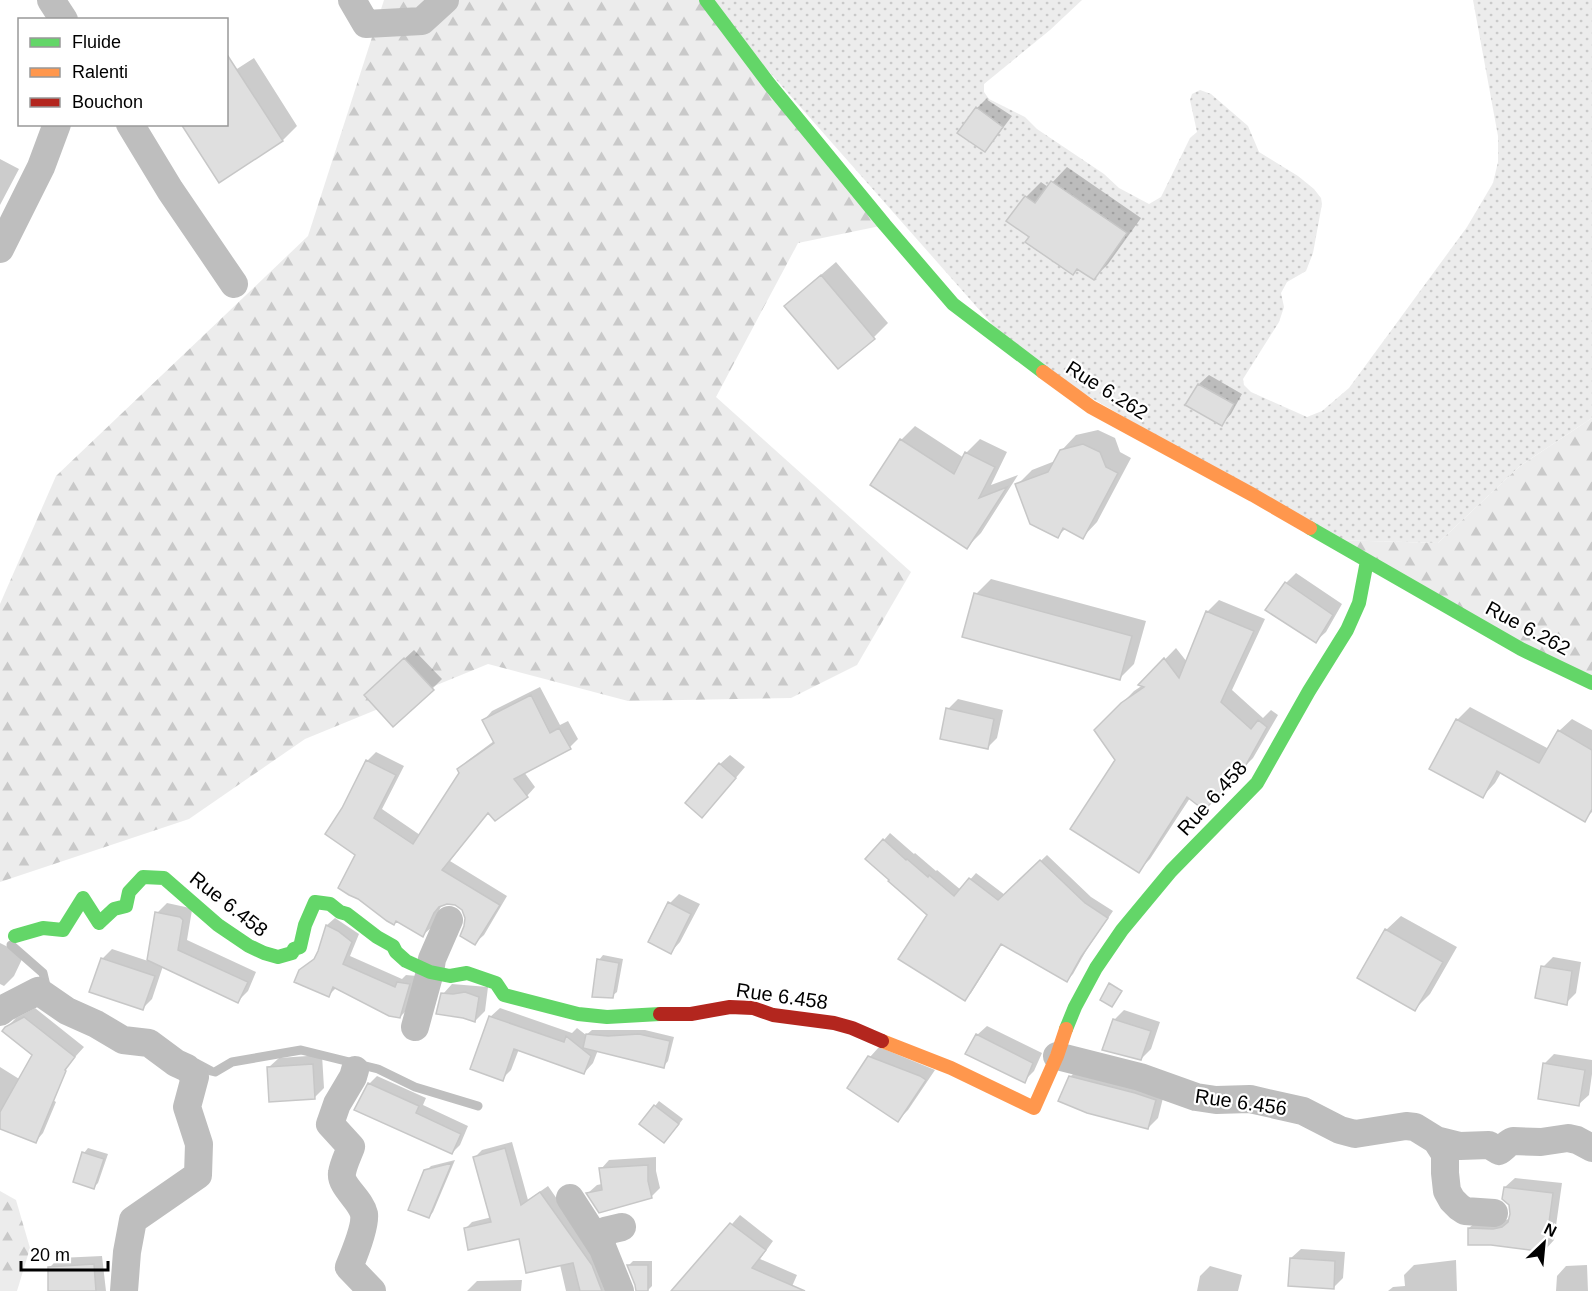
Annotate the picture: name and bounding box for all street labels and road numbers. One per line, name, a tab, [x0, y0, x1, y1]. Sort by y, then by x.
street label: Rue 6.262	[1062, 356, 1152, 424]
street label: Rue 6.262	[1482, 597, 1574, 659]
street label: Rue 6.458	[1173, 756, 1251, 840]
street label: Rue 6.458	[186, 867, 272, 941]
street label: Rue 6.458	[735, 979, 829, 1013]
street label: Rue 6.456	[1194, 1085, 1288, 1119]

